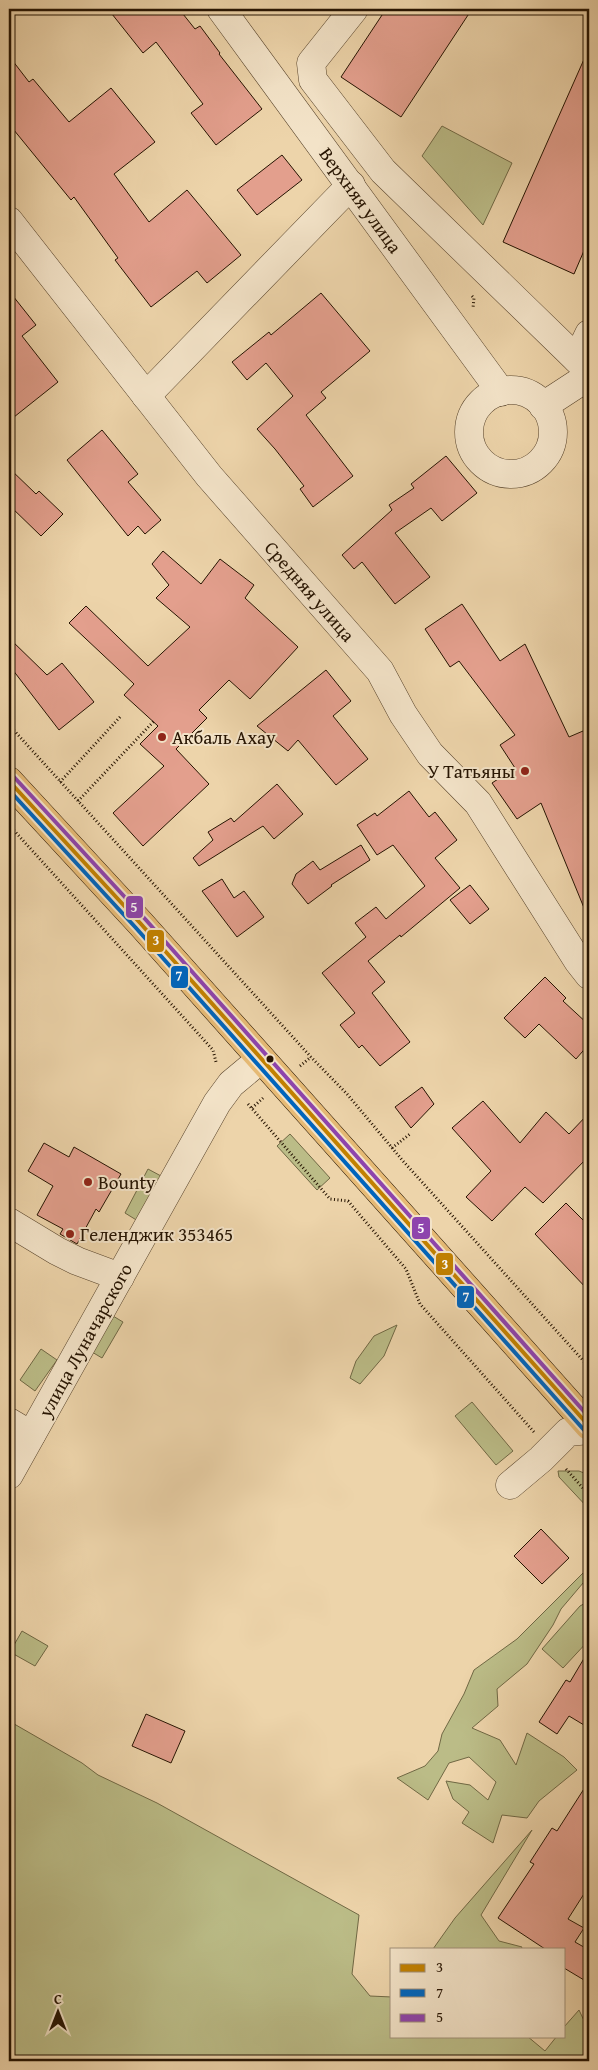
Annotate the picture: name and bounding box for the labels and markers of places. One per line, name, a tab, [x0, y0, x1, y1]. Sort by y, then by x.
place label: Акбаль Ахау	[172, 723, 276, 751]
marker: Акбаль Ахау	[156, 731, 168, 743]
place label: У Татьяны	[427, 757, 515, 785]
marker: У Татьяны	[519, 765, 531, 777]
unlabelled marker	[265, 1054, 275, 1064]
place label: Bounty	[98, 1168, 156, 1196]
marker: Bounty	[82, 1176, 94, 1188]
place label: Геленджик 353465	[80, 1220, 233, 1248]
marker: Геленджик 353465	[64, 1228, 76, 1240]

